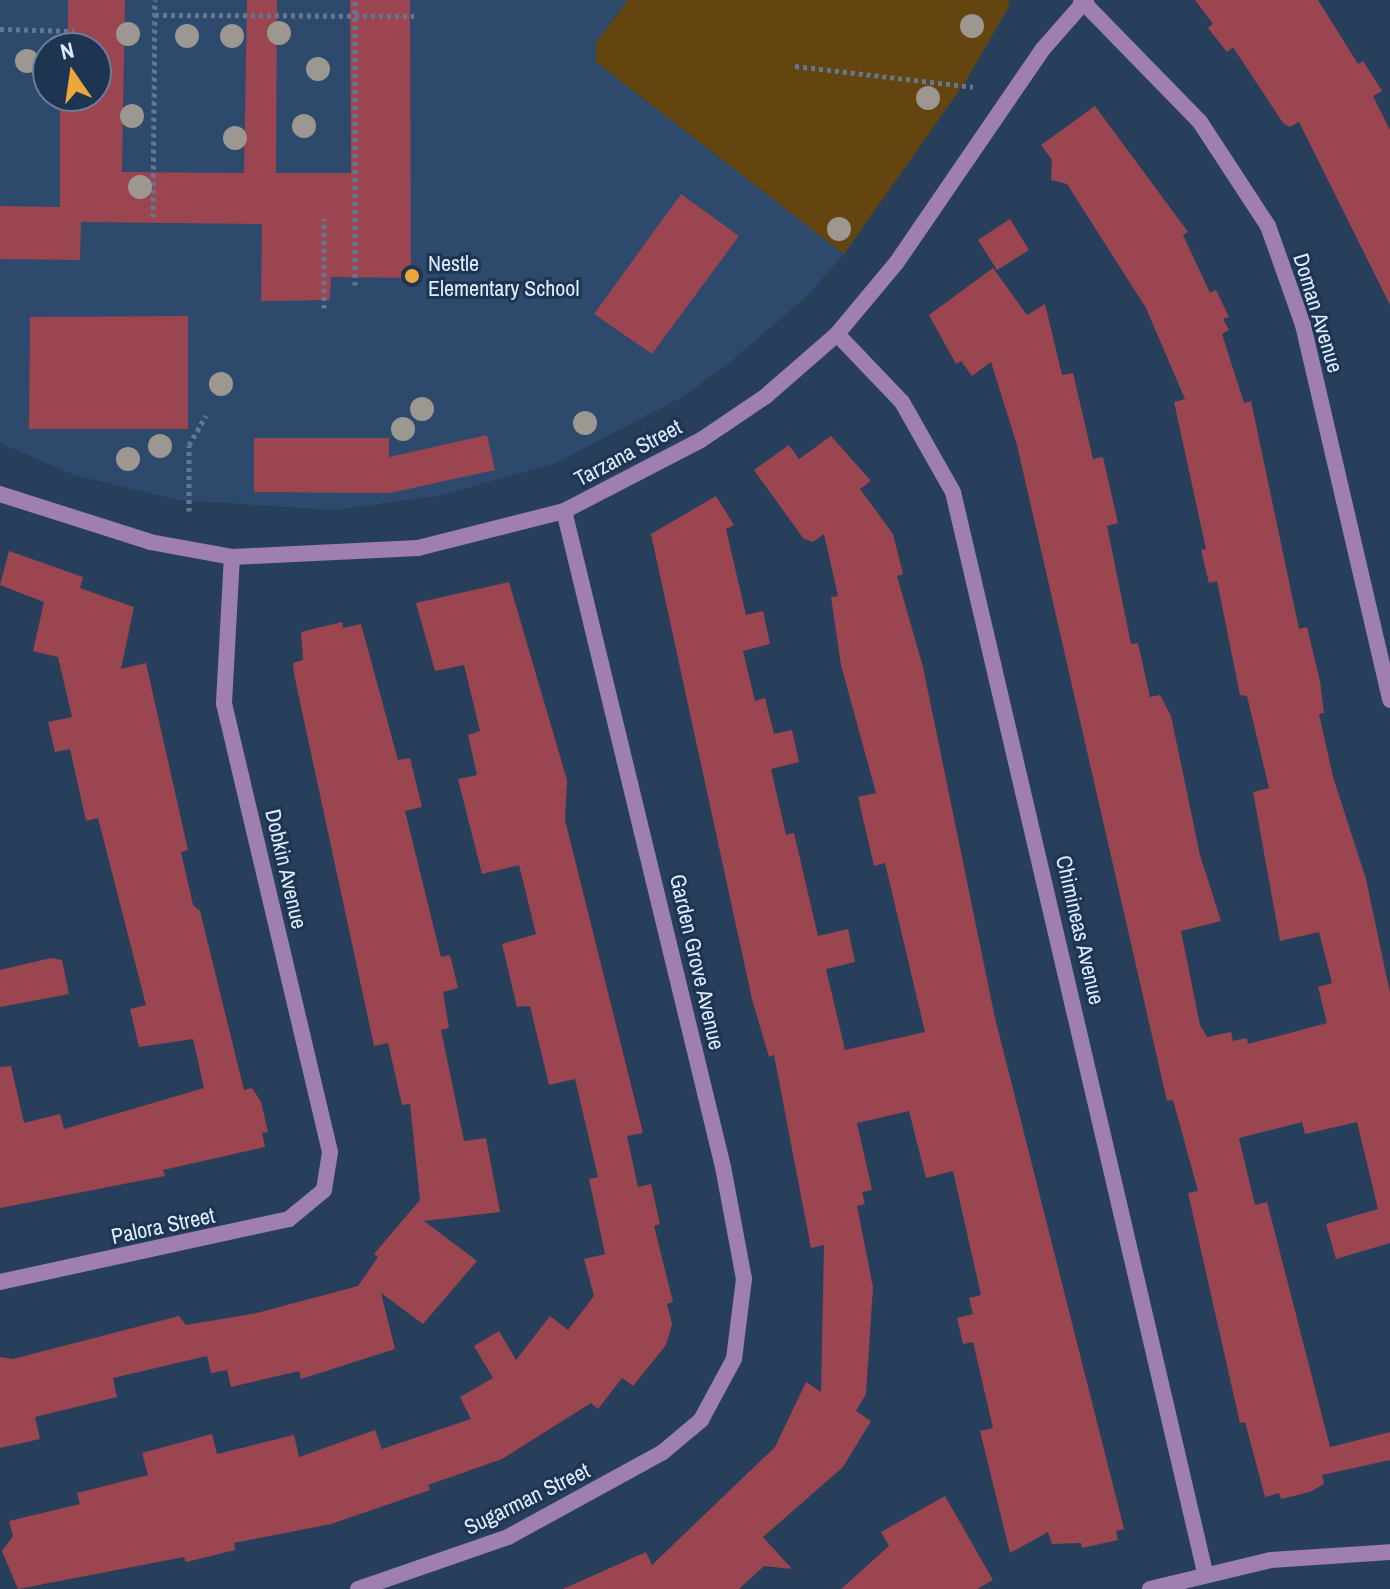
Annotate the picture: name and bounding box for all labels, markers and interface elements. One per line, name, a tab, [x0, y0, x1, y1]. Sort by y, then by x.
north arrow	[32, 32, 112, 112]
text: N	[57, 34, 77, 67]
place label: Nestle Elementary School	[428, 250, 579, 302]
street label: Doman Avenue	[1287, 250, 1349, 376]
marker: Nestle Elementary School	[403, 267, 421, 285]
street label: Tarzana Street	[570, 414, 686, 492]
street label: Dobkin Avenue	[259, 806, 313, 932]
street label: Chimineas Avenue	[1050, 852, 1110, 1008]
street label: Garden Grove Avenue	[664, 871, 730, 1053]
street label: Palora Street	[109, 1202, 217, 1250]
street label: Sugarman Street	[460, 1457, 594, 1541]

